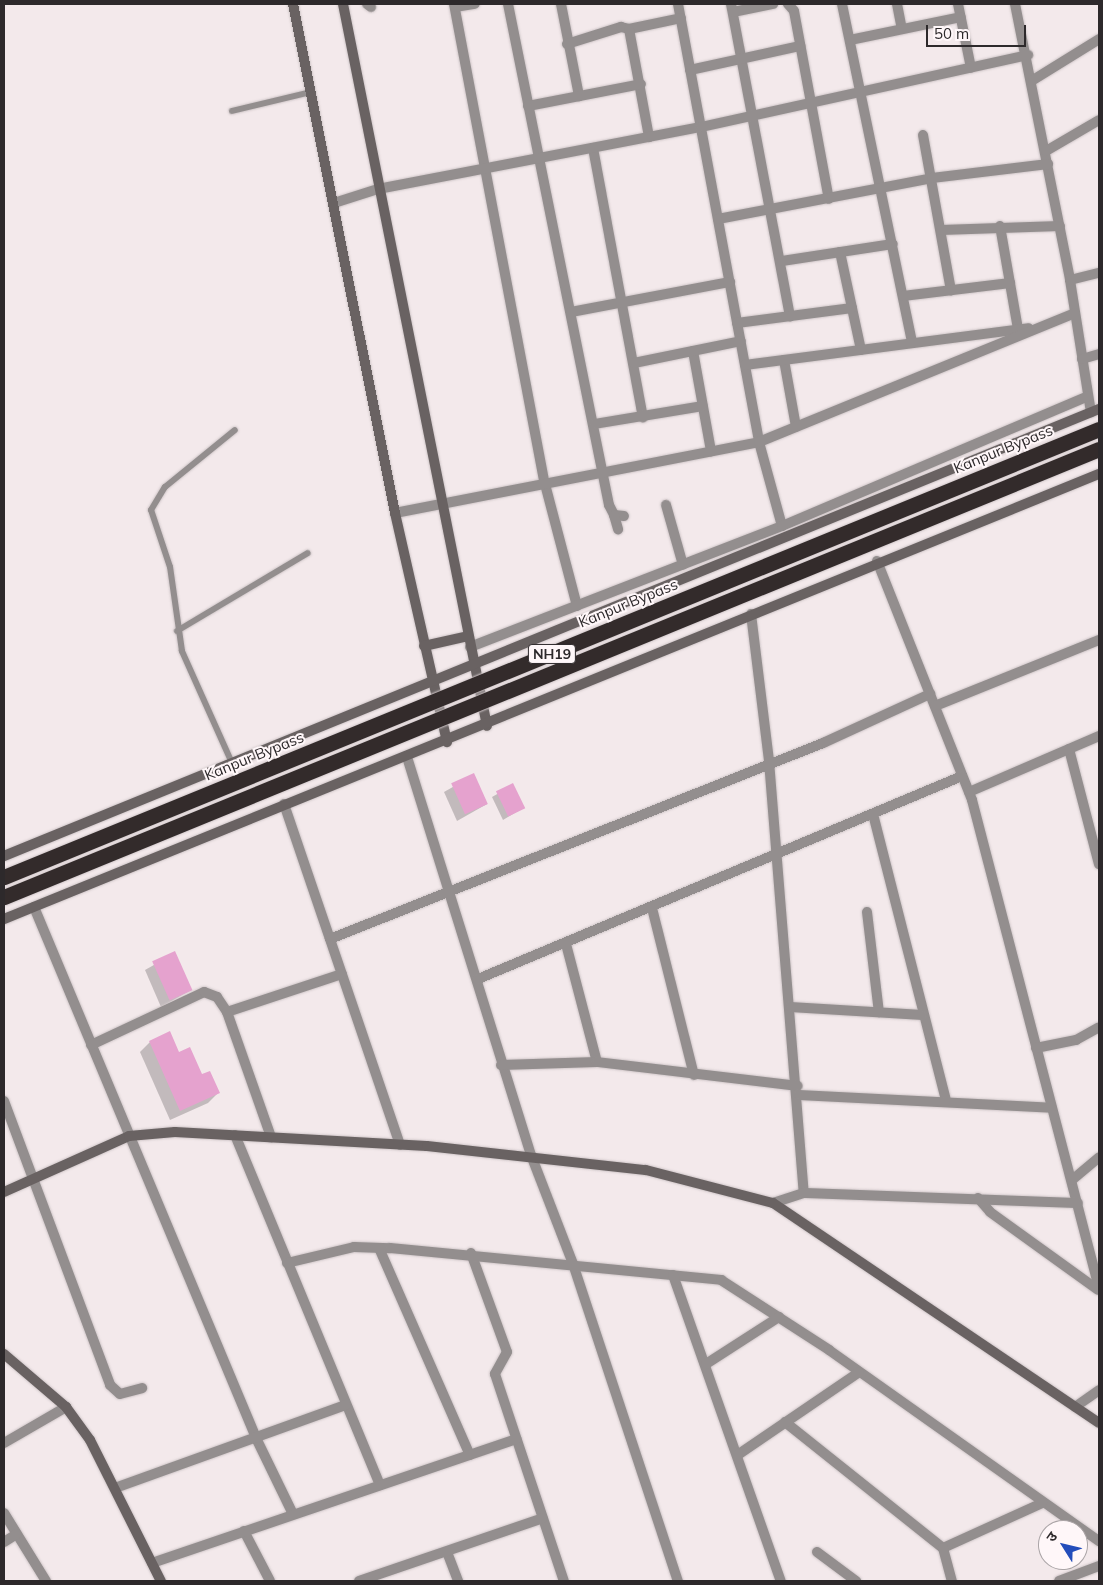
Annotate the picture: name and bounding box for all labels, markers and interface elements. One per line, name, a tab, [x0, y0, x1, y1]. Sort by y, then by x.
scale bar	[928, 15, 1028, 47]
text: 50 m	[934, 24, 969, 43]
street label: Kanpur Bypass	[951, 421, 1055, 477]
street label: Kanpur Bypass	[576, 575, 680, 631]
road number: NH19	[527, 642, 577, 666]
street label: Kanpur Bypass	[202, 728, 306, 784]
north arrow	[1038, 1520, 1088, 1570]
text: उ	[1042, 1528, 1061, 1545]

